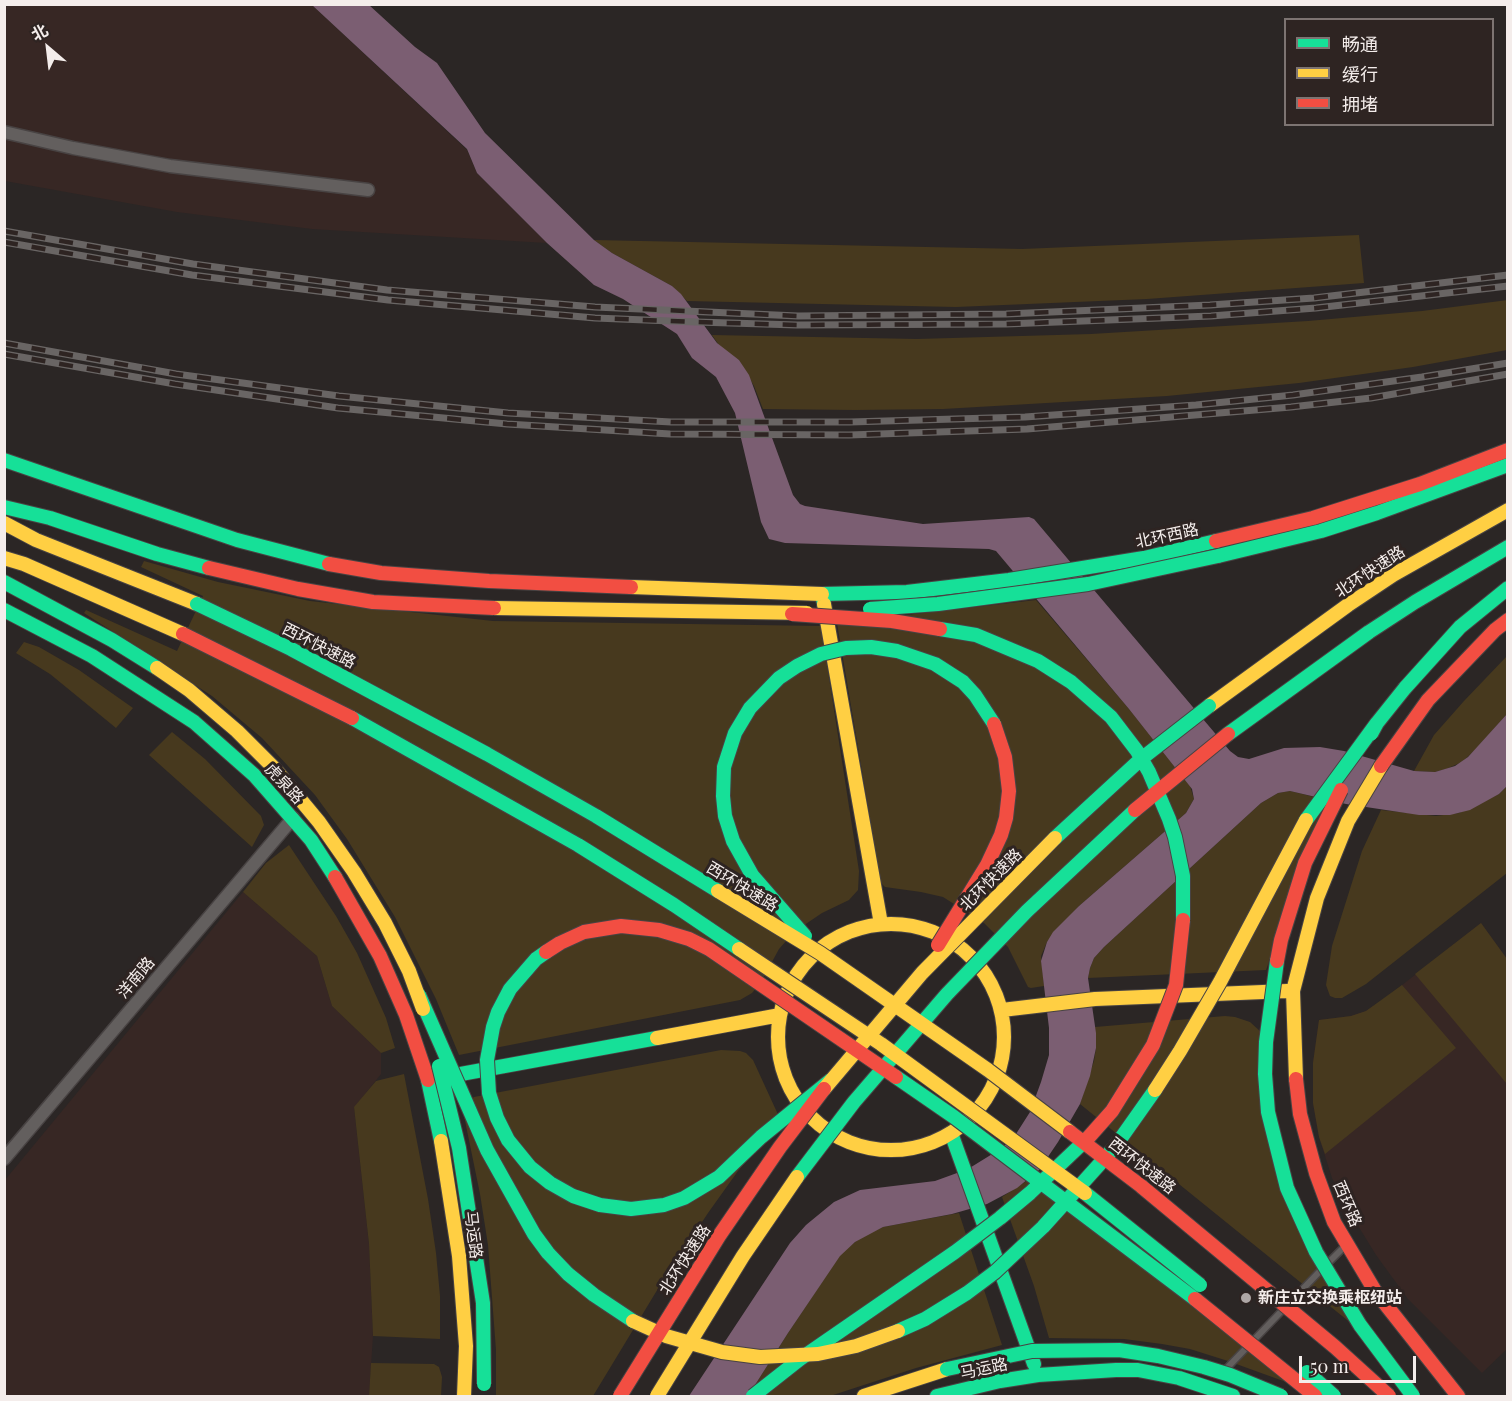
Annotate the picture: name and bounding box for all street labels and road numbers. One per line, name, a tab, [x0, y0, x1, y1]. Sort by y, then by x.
street label: 北环西路	[1134, 520, 1200, 552]
street label: 北环快速路	[1331, 542, 1409, 602]
street label: 西环快速路	[279, 619, 359, 673]
street label: 虎泉路	[261, 760, 307, 808]
street label: 北环快速路	[956, 845, 1026, 915]
street label: 西环快速路	[703, 858, 781, 916]
street label: 洋南路	[113, 953, 159, 1003]
street label: 西环快速路	[1105, 1134, 1179, 1198]
street label: 西环路	[1329, 1178, 1365, 1230]
street label: 马运路	[461, 1210, 485, 1260]
street label: 北环快速路	[655, 1221, 715, 1299]
street label: 马运路	[959, 1355, 1009, 1383]

